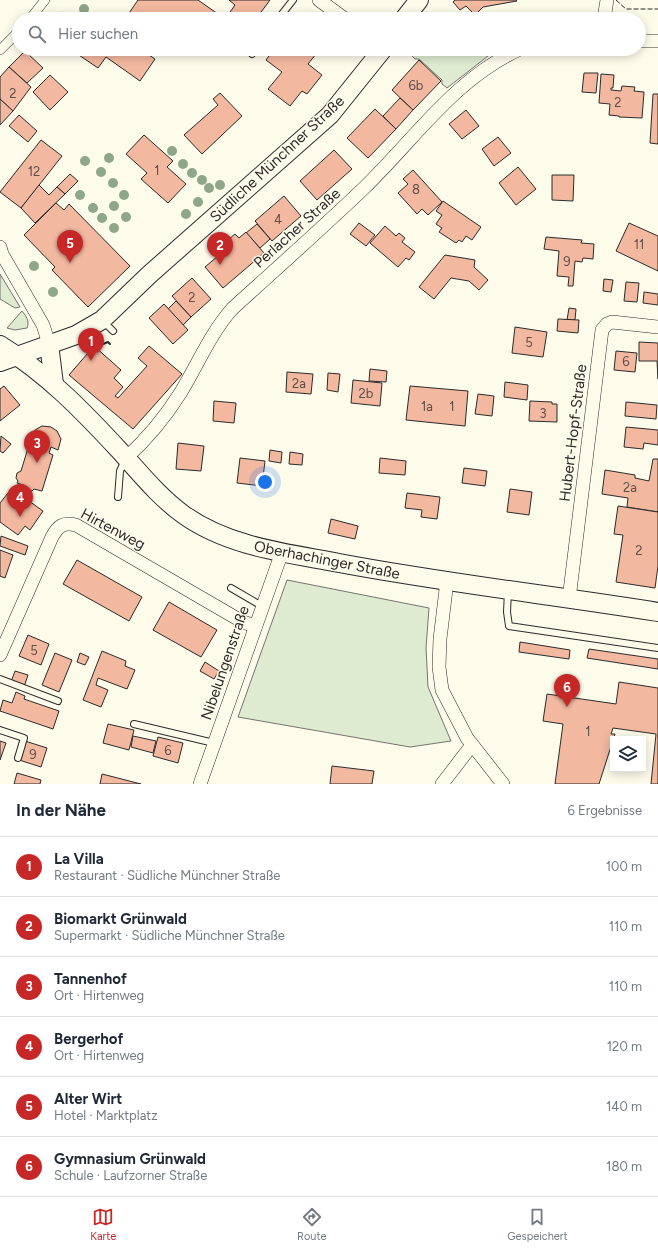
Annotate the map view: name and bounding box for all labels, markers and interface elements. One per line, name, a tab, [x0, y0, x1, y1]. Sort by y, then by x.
search box	[12, 12, 646, 56]
icon: search	[26, 23, 48, 45]
text: Hier suchen	[58, 25, 138, 43]
house number: 6b	[409, 78, 424, 93]
house number: 2	[9, 86, 17, 101]
street label: Südliche Münchner Straße	[206, 92, 348, 226]
house number: 2	[614, 95, 622, 110]
house number: 1	[154, 163, 160, 178]
house number: 12	[28, 164, 40, 179]
house number: 8	[412, 182, 420, 197]
street label: Perlacher Straße	[250, 184, 344, 272]
house number: 4	[274, 212, 282, 227]
pin: 5	[57, 230, 83, 263]
pin: 2	[207, 232, 233, 265]
house number: 11	[634, 237, 644, 252]
house number: 9	[563, 254, 571, 269]
house number: 2	[188, 290, 196, 305]
pin: 1	[78, 328, 104, 361]
house number: 5	[525, 335, 533, 350]
house number: 6	[622, 354, 630, 369]
street label: Hubert-Hopf-Straße	[556, 363, 590, 503]
house number: 2a	[292, 376, 306, 391]
house number: 2b	[359, 386, 374, 401]
house number: 1a	[421, 399, 433, 414]
house number: 1	[449, 399, 455, 414]
house number: 3	[539, 406, 547, 421]
pin: 3	[24, 430, 50, 463]
your location	[255, 472, 275, 492]
house number: 2a	[623, 480, 637, 495]
pin: 4	[7, 484, 33, 517]
street label: Hirtenweg	[78, 505, 148, 553]
street label: Oberhachinger Straße	[253, 537, 401, 583]
house number: 2	[635, 543, 643, 558]
street label: Nibelungenstraße	[197, 604, 253, 722]
house number: 5	[30, 643, 38, 658]
pin: 6	[554, 674, 580, 707]
house number: 1	[585, 724, 591, 739]
map controls	[610, 736, 646, 772]
button: layers	[610, 736, 646, 772]
house number: 6	[164, 743, 172, 758]
house number: 9	[29, 747, 37, 762]
text: In der Nähe	[16, 800, 106, 820]
text: 6 Ergebnisse	[568, 803, 642, 818]
text: La Villa	[54, 850, 104, 868]
text: 1	[26, 859, 32, 874]
text: 100 m	[606, 859, 642, 874]
text: Restaurant · Südliche Münchner Straße	[54, 868, 280, 883]
text: Biomarkt Grünwald	[54, 910, 187, 928]
text: 2	[25, 919, 33, 934]
text: 110 m	[609, 919, 642, 934]
text: Supermarkt · Südliche Münchner Straße	[54, 928, 285, 943]
text: Tannenhof	[54, 970, 127, 988]
text: 3	[25, 979, 33, 994]
text: 110 m	[609, 979, 642, 994]
text: Ort · Hirtenweg	[54, 988, 144, 1003]
text: Bergerhof	[54, 1030, 123, 1048]
text: 4	[25, 1039, 33, 1054]
text: 120 m	[607, 1039, 642, 1054]
text: Ort · Hirtenweg	[54, 1048, 144, 1063]
text: Alter Wirt	[54, 1090, 122, 1108]
text: 5	[25, 1099, 33, 1114]
text: 140 m	[606, 1099, 642, 1114]
text: Hotel · Marktplatz	[54, 1108, 158, 1123]
text: Gymnasium Grünwald	[54, 1150, 206, 1168]
text: 6	[25, 1159, 33, 1174]
text: 180 m	[606, 1159, 642, 1174]
text: Schule · Laufzorner Straße	[54, 1168, 207, 1183]
tab: Karte	[90, 1206, 116, 1243]
tab: Route	[297, 1206, 327, 1243]
tab: Gespeichert	[507, 1206, 568, 1243]

